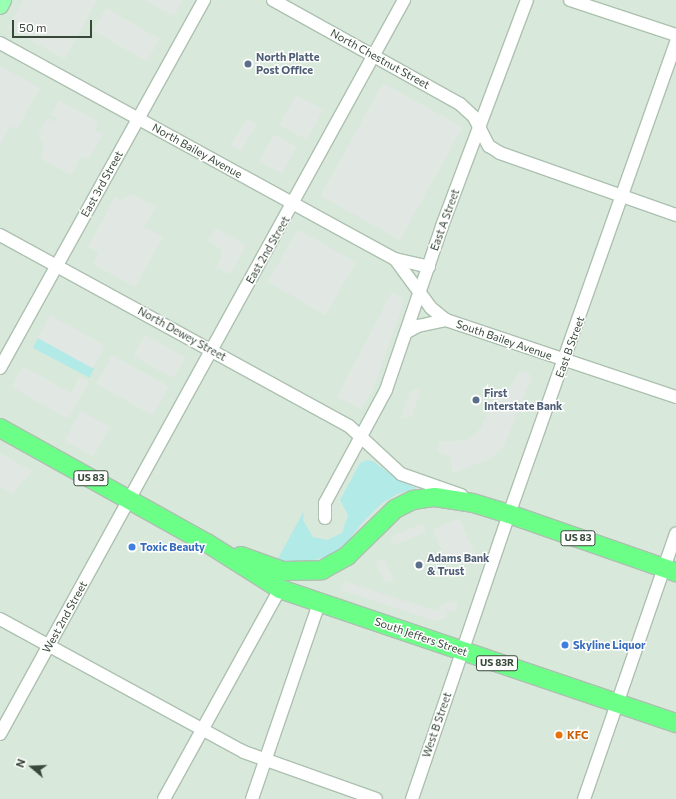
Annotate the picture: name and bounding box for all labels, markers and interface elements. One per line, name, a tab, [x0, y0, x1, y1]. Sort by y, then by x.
scale bar	[14, 12, 94, 38]
text: 50 m	[19, 20, 47, 34]
street label: North Chestnut Street	[328, 26, 432, 92]
place label: North Platte Post Office	[256, 51, 319, 77]
marker: North Platte Post Office	[243, 59, 253, 69]
street label: North Bailey Avenue	[150, 121, 244, 181]
street label: East 3rd Street	[78, 148, 126, 220]
street label: East A Street	[428, 187, 462, 253]
street label: East 2nd Street	[243, 214, 293, 286]
street label: North Dewey Street	[135, 304, 229, 364]
street label: East B Street	[553, 315, 587, 379]
street label: South Bailey Avenue	[454, 317, 554, 363]
place label: First Interstate Bank	[484, 387, 562, 413]
marker: First Interstate Bank	[471, 395, 481, 405]
road number: US 83	[73, 470, 109, 486]
road number: US 83	[560, 530, 596, 546]
place label: Toxic Beauty	[140, 540, 205, 554]
marker: Toxic Beauty	[127, 542, 137, 552]
place label: Adams Bank & Trust	[427, 552, 489, 578]
marker: Adams Bank & Trust	[414, 560, 424, 570]
street label: West 2nd Street	[40, 579, 90, 655]
street label: South Jeffers Street	[373, 615, 469, 659]
place label: Skyline Liquor	[573, 638, 646, 652]
marker: Skyline Liquor	[560, 640, 570, 650]
road number: US 83R	[475, 655, 519, 671]
street label: West B Street	[420, 691, 454, 759]
place label: KFC	[567, 728, 589, 742]
marker: KFC	[554, 730, 564, 740]
north arrow	[12, 747, 52, 787]
text: N	[13, 757, 28, 769]

